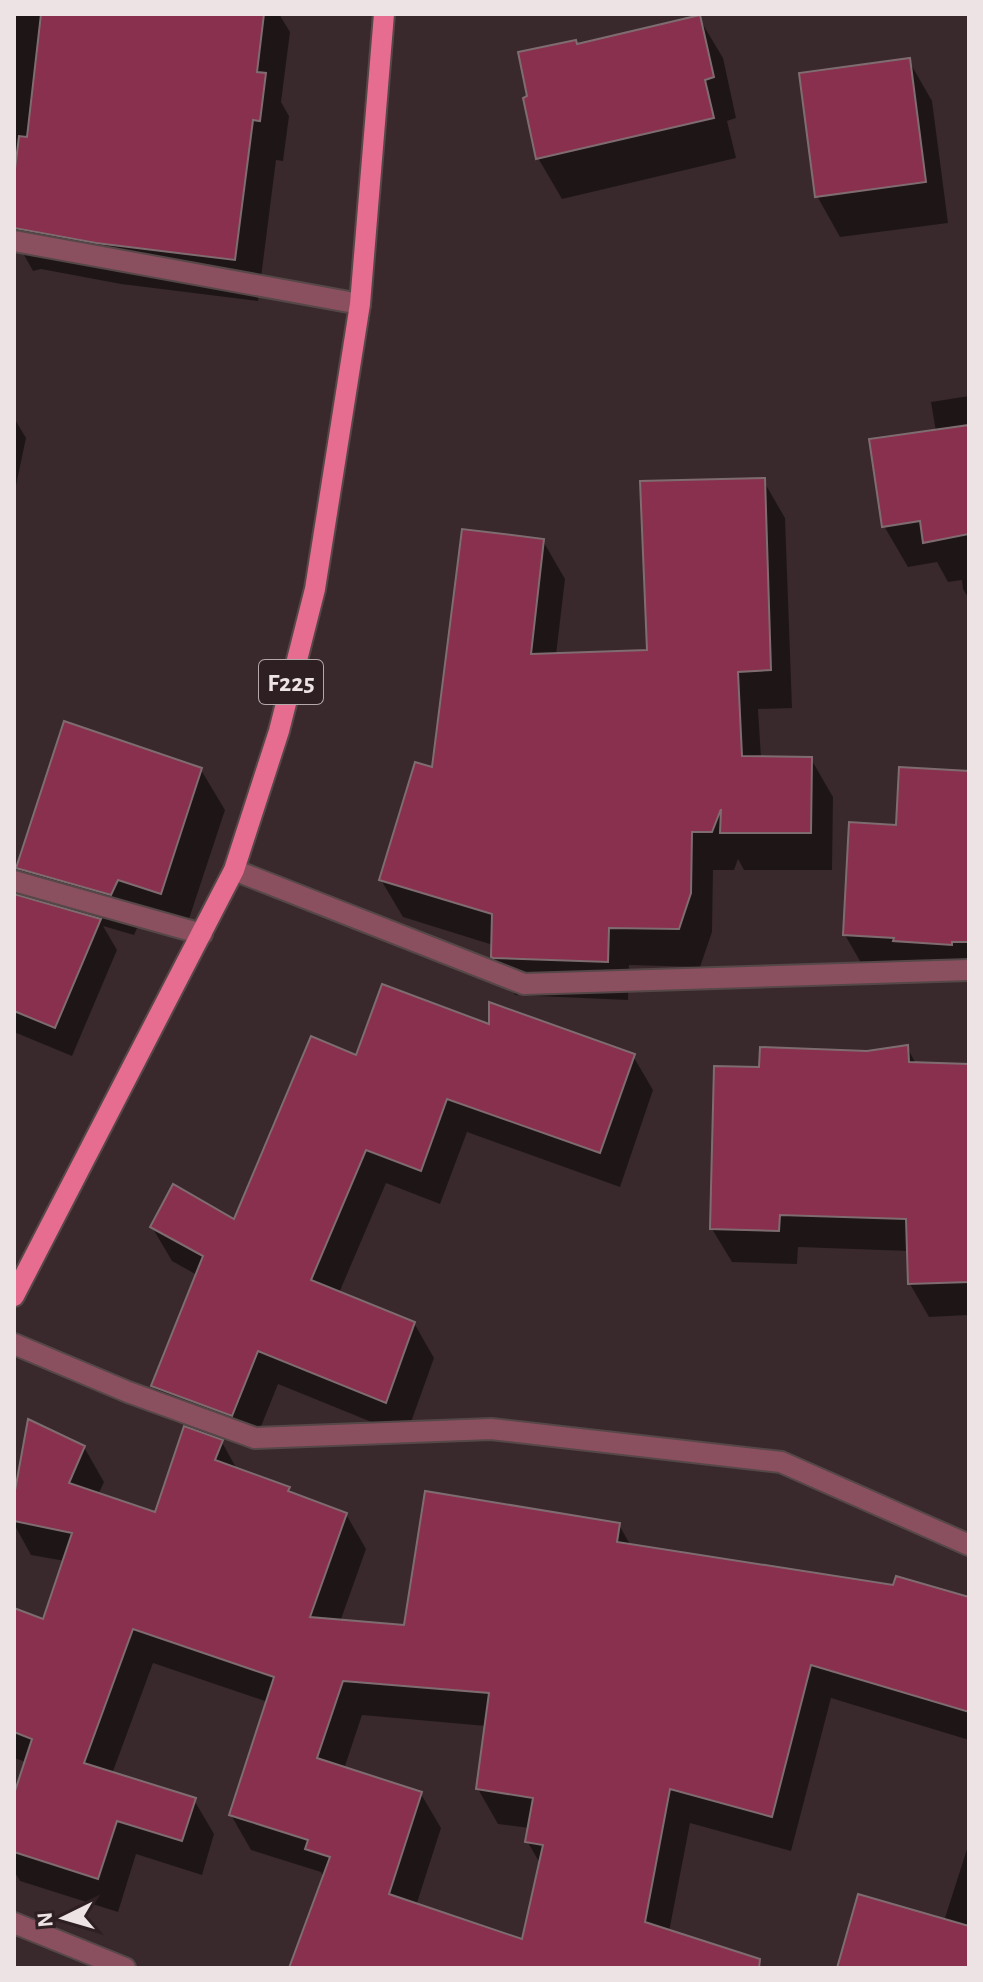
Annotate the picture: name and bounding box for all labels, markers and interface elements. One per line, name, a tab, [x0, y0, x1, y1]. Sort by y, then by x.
road number: F225	[259, 660, 323, 704]
north arrow	[24, 1878, 104, 1958]
text: N	[33, 1911, 57, 1928]

